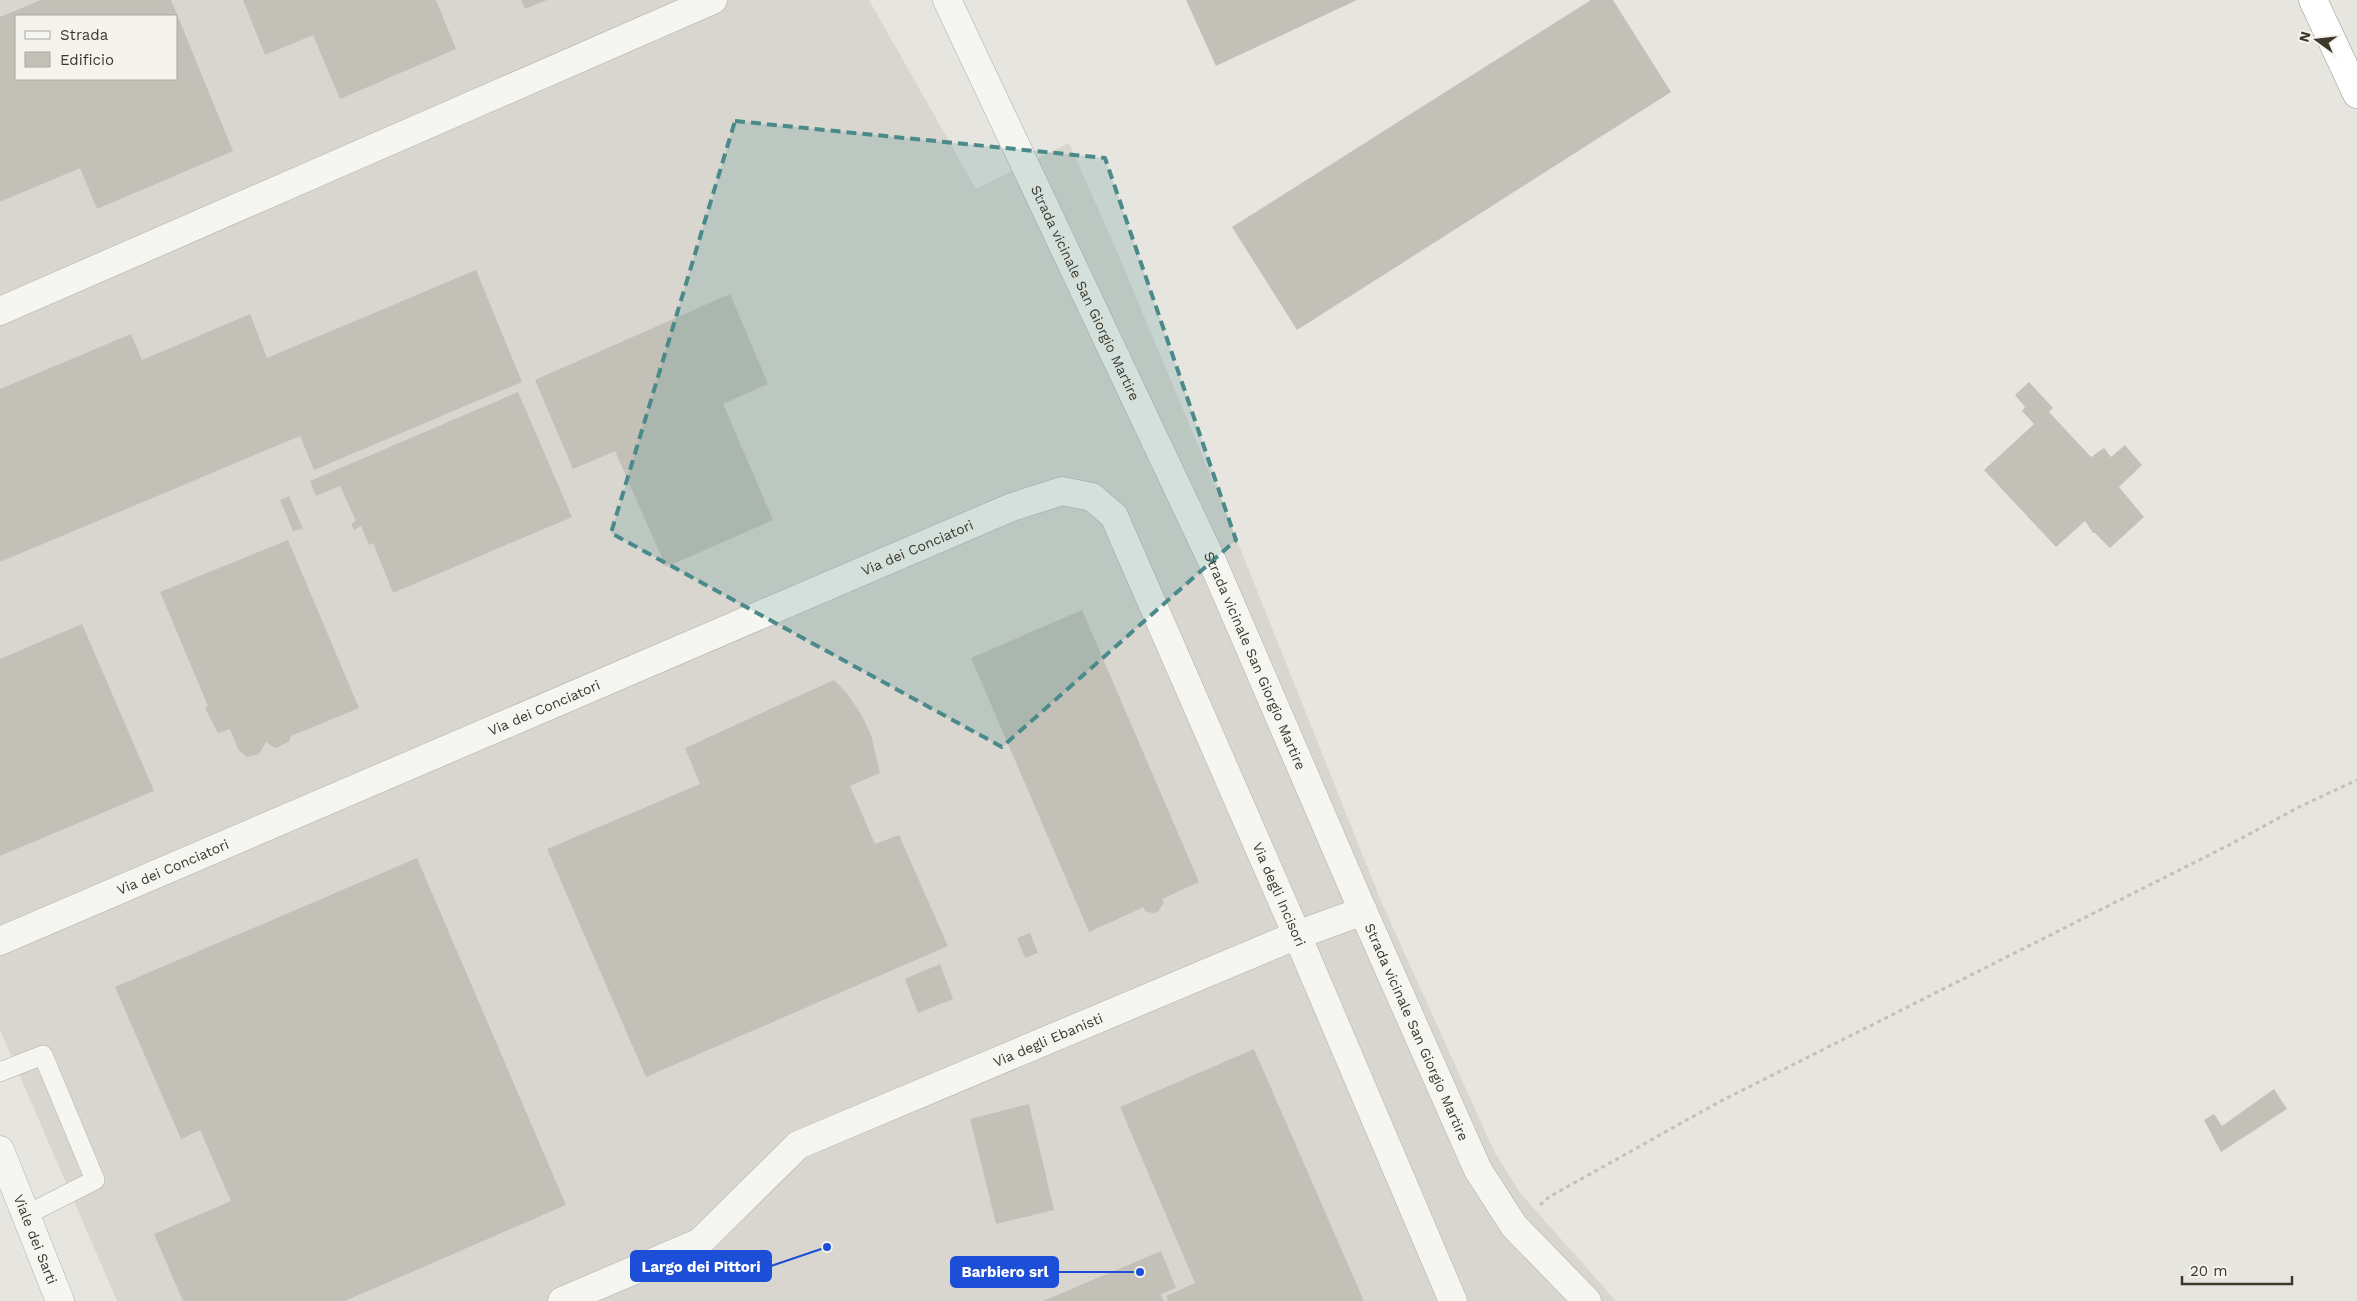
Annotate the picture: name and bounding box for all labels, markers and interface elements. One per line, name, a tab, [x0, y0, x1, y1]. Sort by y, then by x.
legend	[15, 15, 178, 80]
north arrow	[2292, 15, 2342, 65]
text: Strada	[60, 26, 109, 44]
text: N	[2295, 30, 2314, 44]
text: Edificio	[60, 51, 114, 69]
street label: Strada vicinale San Giorgio Martire	[1028, 183, 1143, 403]
street label: Via dei Conciatori	[859, 517, 976, 579]
street label: Strada vicinale San Giorgio Martire	[1201, 549, 1309, 772]
street label: Via dei Conciatori	[486, 677, 602, 739]
street label: Via dei Conciatori	[114, 836, 231, 898]
street label: Via degli Incisori	[1249, 840, 1309, 949]
street label: Strada vicinale San Giorgio Martire	[1362, 921, 1472, 1143]
street label: Via degli Ebanisti	[991, 1010, 1105, 1070]
street label: Viale dei Sarti	[10, 1192, 60, 1286]
callout: Largo dei Pittori	[631, 1251, 771, 1281]
scale bar	[2182, 1254, 2292, 1286]
callout: Barbiero srl	[951, 1257, 1058, 1287]
text: Largo dei Pittori	[641, 1258, 761, 1276]
text: 20 m	[2190, 1262, 2228, 1280]
text: Barbiero srl	[962, 1263, 1049, 1281]

